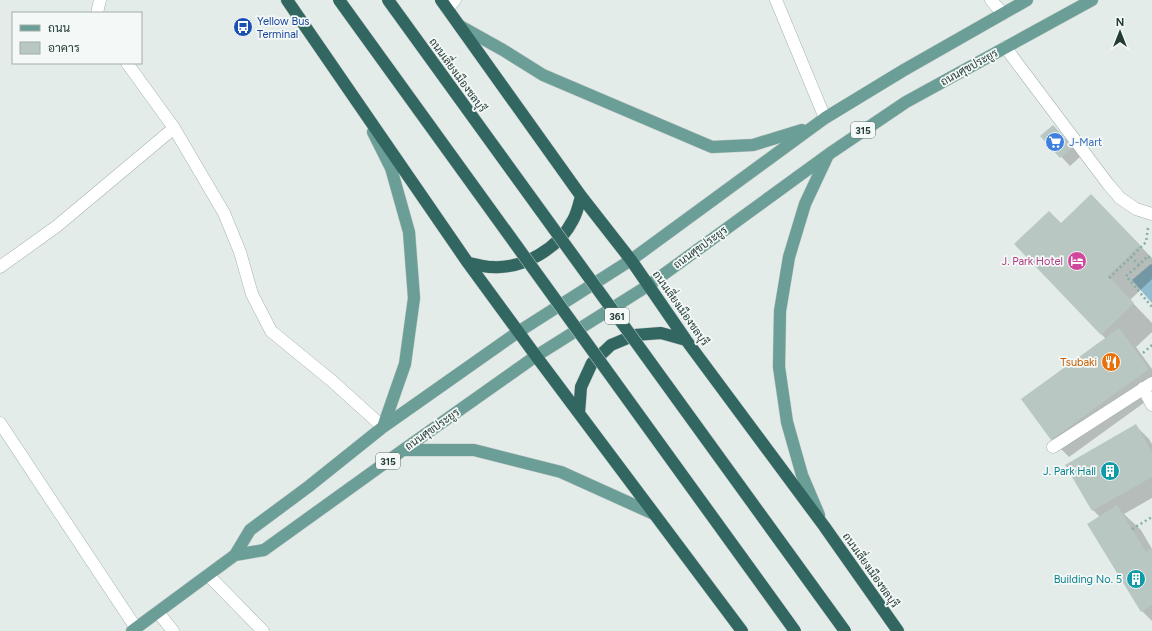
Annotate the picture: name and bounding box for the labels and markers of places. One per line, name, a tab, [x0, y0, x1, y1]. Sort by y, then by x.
place label: Yellow Bus Terminal	[257, 15, 309, 41]
bus stop icon: Yellow Bus Terminal	[232, 16, 254, 38]
supermarket icon: J-Mart	[1044, 131, 1066, 153]
place label: J-Mart	[1069, 136, 1102, 149]
hotel icon: J. Park Hotel	[1066, 250, 1088, 272]
place label: J. Park Hotel	[1001, 255, 1063, 268]
restaurant icon: Tsubaki	[1100, 351, 1122, 373]
place label: Tsubaki	[1060, 356, 1097, 369]
building icon: J. Park Hall	[1099, 460, 1121, 482]
place label: J. Park Hall	[1043, 465, 1096, 478]
building icon: Building No. 5	[1125, 568, 1147, 590]
place label: Building No. 5	[1054, 573, 1122, 586]

